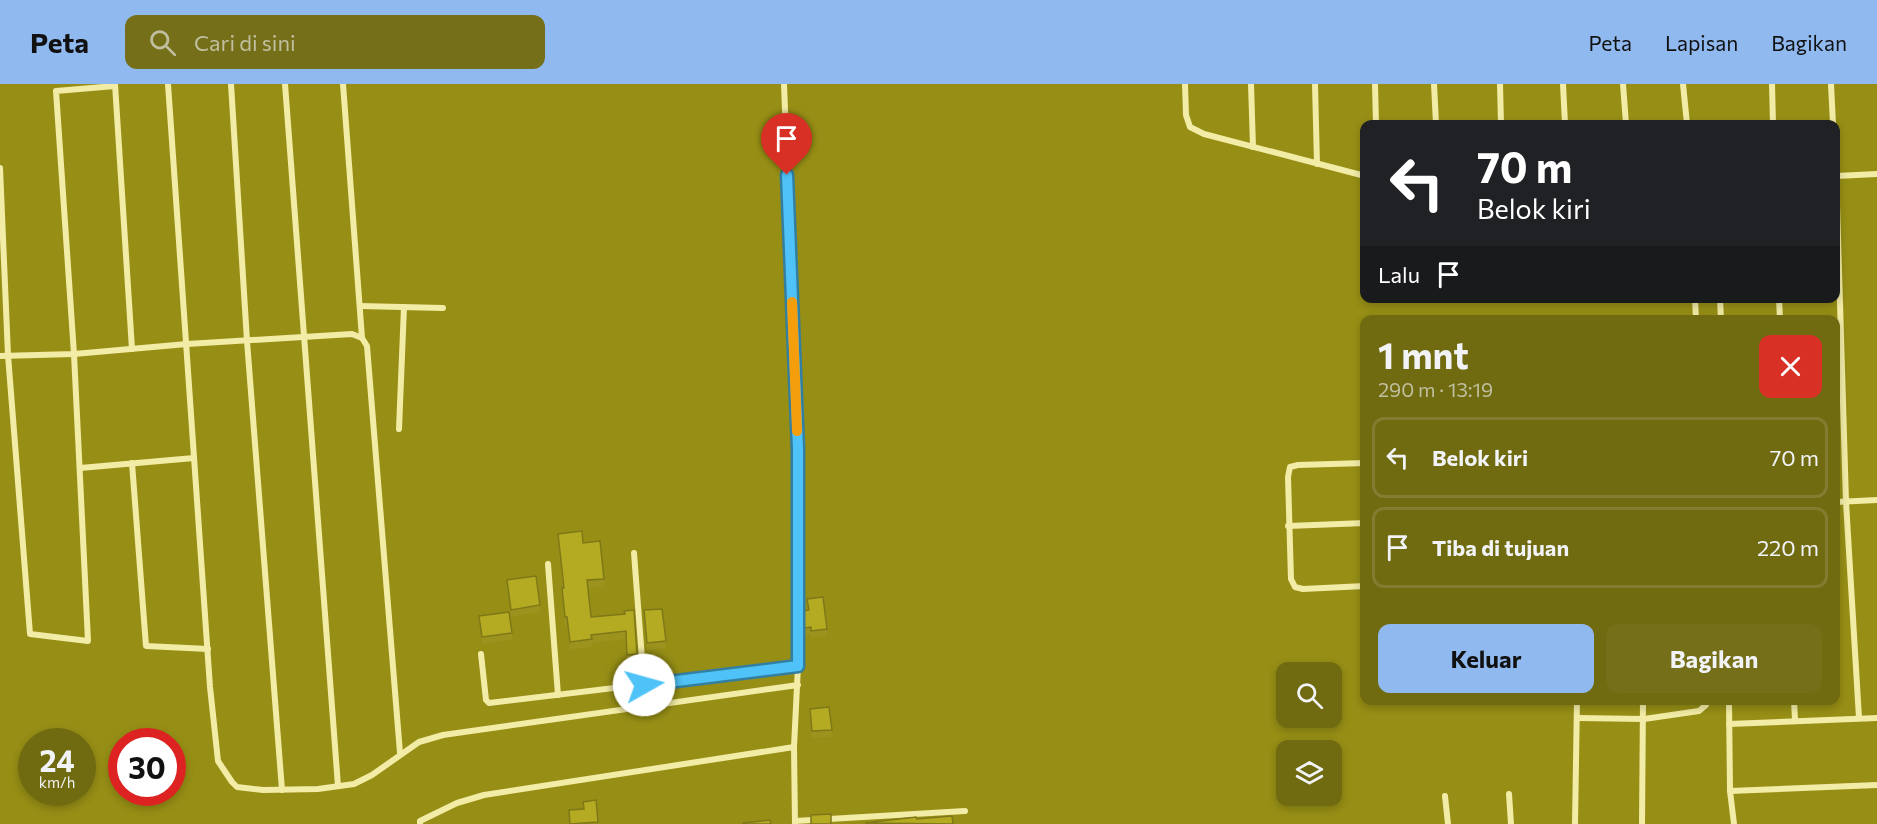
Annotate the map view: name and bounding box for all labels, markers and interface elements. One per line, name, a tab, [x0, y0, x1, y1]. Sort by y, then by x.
search box	[125, 15, 545, 69]
text: Peta	[30, 25, 89, 59]
icon: search	[146, 26, 179, 59]
text: Cari di sini	[194, 29, 296, 56]
text: Peta	[1589, 30, 1632, 55]
text: Lapisan	[1665, 30, 1738, 55]
text: Bagikan	[1771, 30, 1847, 55]
pin	[761, 113, 812, 175]
icon: arrive	[770, 122, 803, 155]
text: 70 m	[1477, 140, 1572, 192]
icon: left	[1378, 144, 1456, 222]
text: Belok kiri	[1477, 192, 1591, 225]
icon: arrive	[1432, 258, 1465, 291]
text: Lalu	[1378, 261, 1420, 288]
text: 1 mnt	[1378, 332, 1469, 376]
button: close	[1759, 335, 1822, 398]
text: 290 m · 13:19	[1378, 377, 1493, 401]
icon: left	[1381, 441, 1414, 474]
text: Belok kiri	[1432, 444, 1528, 471]
text: 70 m	[1770, 444, 1819, 471]
icon: arrive	[1381, 531, 1414, 564]
text: Tiba di tujuan	[1432, 534, 1569, 561]
text: 220 m	[1757, 534, 1819, 561]
button: Keluar	[1378, 624, 1594, 693]
button: Bagikan	[1606, 624, 1822, 693]
position arrow	[612, 653, 676, 717]
map controls	[1276, 662, 1342, 806]
button: search	[1276, 662, 1342, 728]
speed limit sign: 30	[108, 728, 186, 806]
button: layers	[1276, 740, 1342, 806]
text: 24	[39, 741, 75, 778]
text: km/h	[39, 773, 75, 791]

